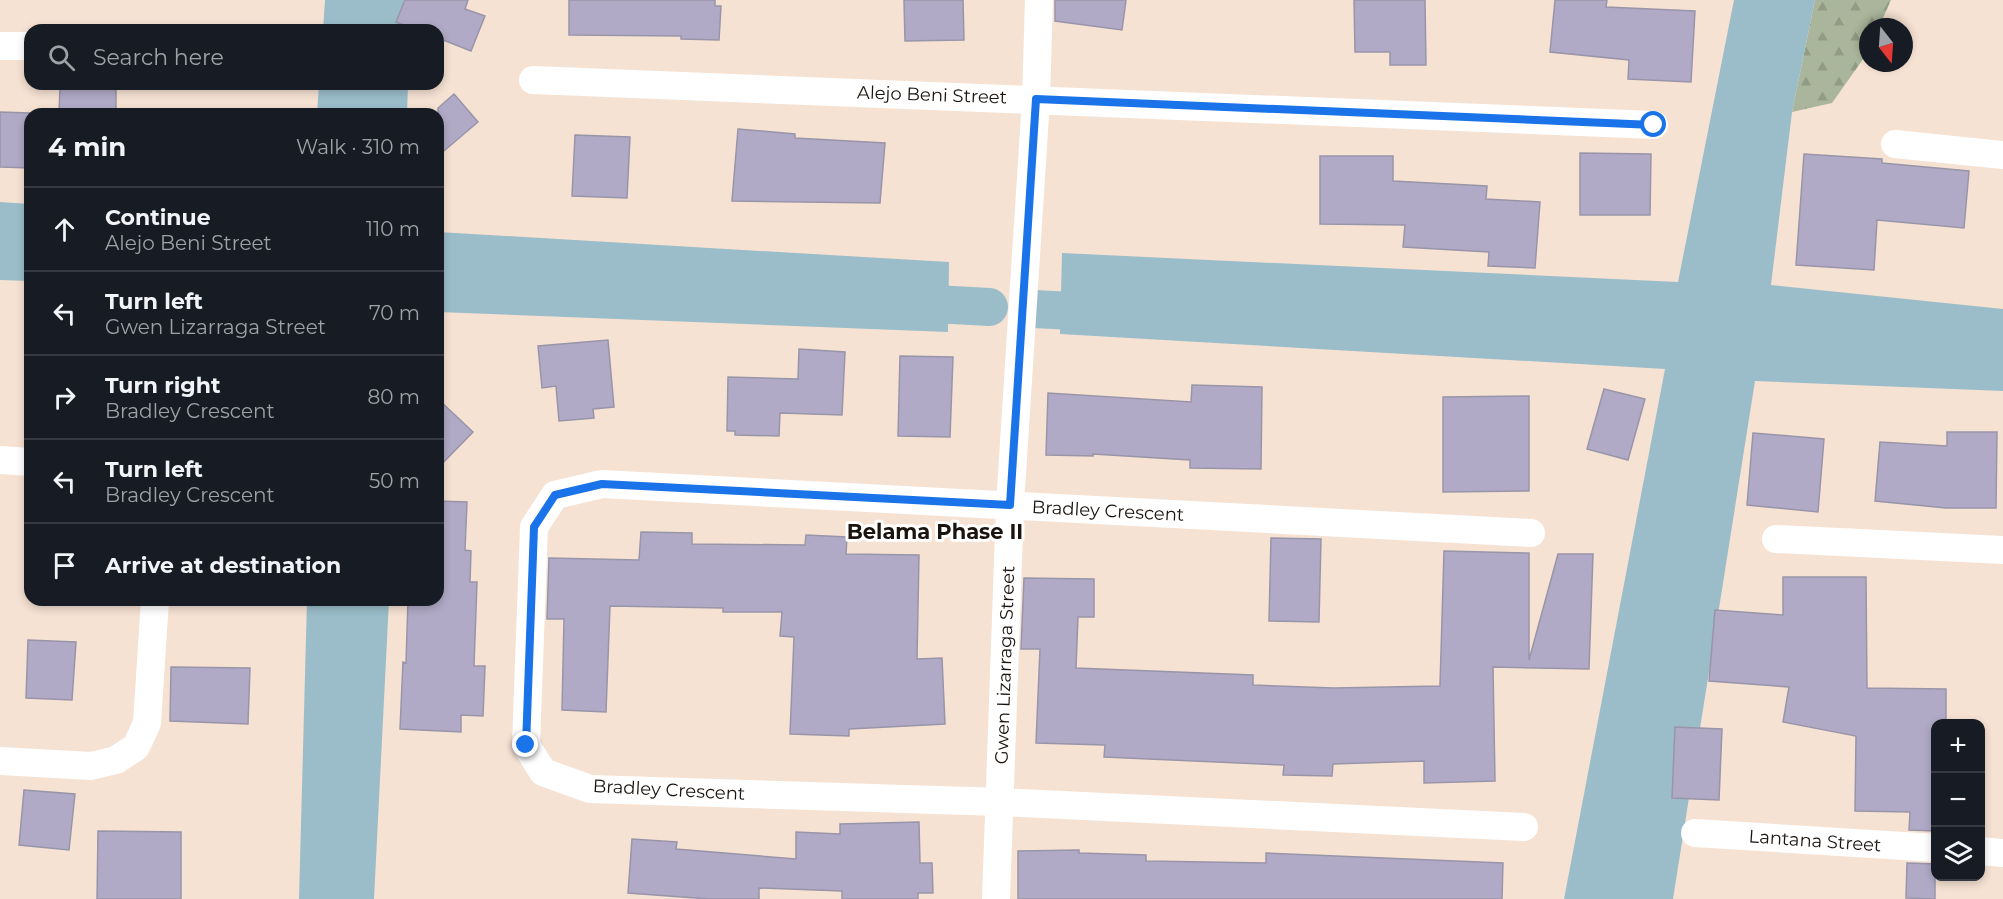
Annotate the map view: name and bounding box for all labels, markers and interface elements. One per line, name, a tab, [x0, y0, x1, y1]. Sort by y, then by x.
north arrow	[1859, 18, 1913, 72]
search box	[24, 24, 444, 90]
icon: search	[45, 41, 78, 74]
text: Search here	[93, 44, 224, 71]
street label: Alejo Beni Street	[857, 81, 1007, 109]
route start	[1640, 111, 1666, 137]
text: 4 min	[48, 131, 126, 163]
text: Walk · 310 m	[296, 135, 420, 159]
text: Continue	[105, 204, 211, 231]
icon: ahead	[48, 213, 81, 246]
text: 110 m	[366, 217, 420, 241]
text: Alejo Beni Street	[105, 231, 272, 255]
text: Turn left	[105, 288, 203, 315]
icon: left	[48, 297, 81, 330]
text: 70 m	[369, 301, 420, 325]
text: Gwen Lizarraga Street	[105, 315, 326, 339]
text: Turn right	[105, 372, 220, 399]
icon: right	[48, 381, 81, 414]
text: 80 m	[368, 385, 420, 409]
text: Bradley Crescent	[105, 399, 275, 423]
text: Turn left	[105, 456, 203, 483]
icon: left	[48, 465, 81, 498]
text: 50 m	[369, 469, 420, 493]
text: Bradley Crescent	[105, 483, 275, 507]
street label: Bradley Crescent	[1031, 496, 1185, 526]
district label: Belama Phase II	[847, 519, 1023, 544]
icon: arrive	[48, 549, 81, 582]
text: Arrive at destination	[105, 552, 341, 579]
street label: Gwen Lizarraga Street	[991, 565, 1019, 765]
map controls	[1931, 719, 1985, 881]
button: +	[1931, 719, 1985, 773]
route end	[512, 731, 538, 757]
button: −	[1931, 773, 1985, 827]
street label: Bradley Crescent	[592, 775, 746, 805]
street label: Lantana Street	[1748, 825, 1882, 857]
button: layers	[1931, 827, 1985, 881]

